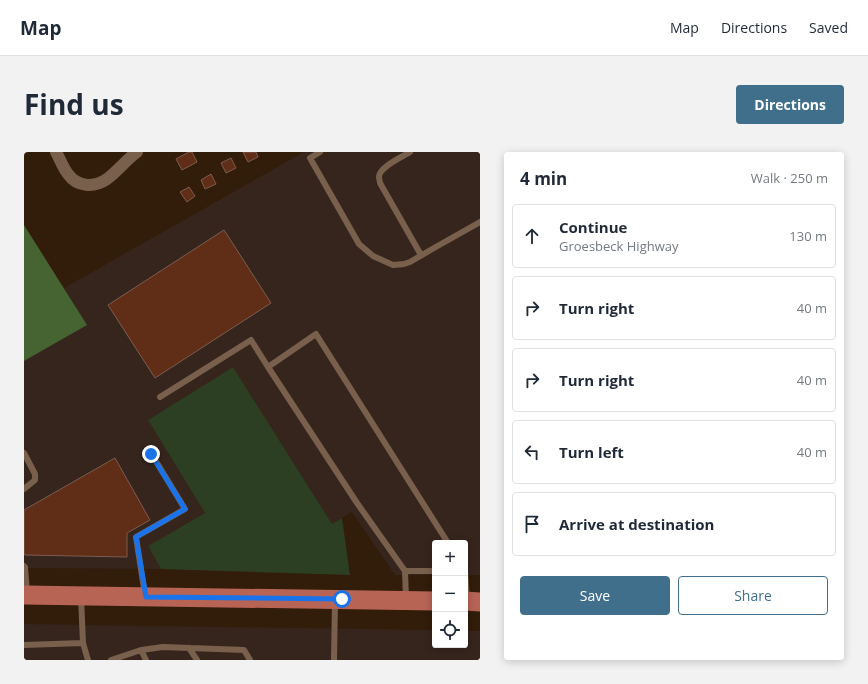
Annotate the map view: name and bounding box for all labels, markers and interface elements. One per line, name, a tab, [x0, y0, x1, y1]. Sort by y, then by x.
text: Map	[20, 15, 61, 41]
text: Map	[670, 18, 699, 37]
text: Directions	[721, 18, 787, 37]
text: Saved	[809, 18, 848, 37]
text: Find us	[24, 85, 124, 123]
button: Directions	[736, 85, 844, 124]
text: 4 min	[520, 167, 567, 190]
text: Walk · 250 m	[751, 169, 828, 187]
text: Continue	[559, 217, 627, 237]
icon: ahead	[521, 225, 543, 247]
text: 130 m	[789, 227, 827, 245]
text: Groesbeck Highway	[559, 237, 678, 255]
icon: right	[521, 297, 543, 319]
text: Turn right	[559, 298, 634, 318]
text: 40 m	[797, 299, 827, 317]
icon: right	[521, 369, 543, 391]
text: Turn right	[559, 370, 634, 390]
text: 40 m	[797, 371, 827, 389]
icon: left	[521, 441, 543, 463]
text: Turn left	[559, 442, 624, 462]
text: 40 m	[797, 443, 827, 461]
route end	[142, 445, 160, 463]
icon: arrive	[521, 513, 543, 535]
text: Arrive at destination	[559, 514, 714, 534]
map controls	[432, 540, 468, 648]
button: +	[432, 540, 468, 576]
button: −	[432, 576, 468, 612]
button: Save	[520, 576, 670, 615]
button: Share	[678, 576, 828, 615]
route start	[333, 590, 351, 608]
button: locate	[432, 612, 468, 648]

